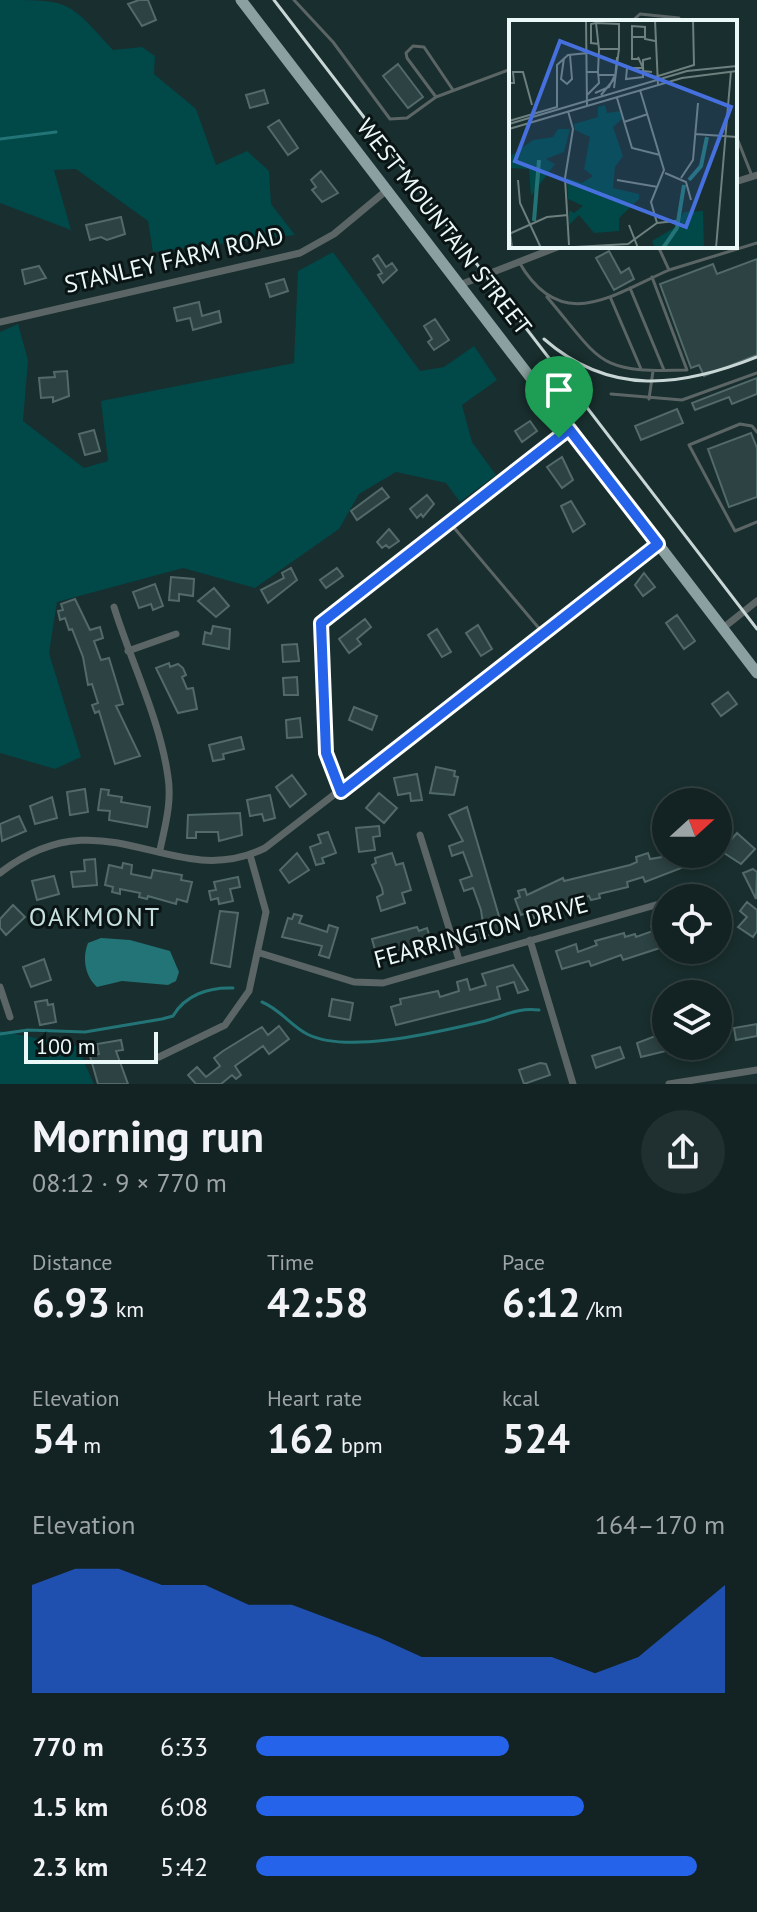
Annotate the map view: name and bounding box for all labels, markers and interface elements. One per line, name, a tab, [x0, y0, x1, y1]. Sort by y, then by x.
inset map	[509, 20, 737, 248]
street label: WEST MOUNTAIN STREET	[350, 112, 539, 341]
street label: STANLEY FARM ROAD	[61, 219, 287, 300]
pin	[525, 356, 593, 438]
icon: arrive	[537, 368, 581, 412]
north arrow	[652, 788, 732, 868]
map controls	[652, 788, 732, 1060]
button: locate	[652, 884, 732, 964]
street label: FEARRINGTON DRIVE	[370, 888, 591, 975]
district label: OAKMONT	[29, 900, 161, 933]
button: layers	[652, 980, 732, 1060]
scale bar	[24, 1028, 158, 1064]
text: 100 m	[36, 1032, 96, 1060]
text: Morning run	[32, 1107, 264, 1164]
button: share	[641, 1110, 725, 1194]
text: 08:12 · 9 × 770 m	[32, 1166, 227, 1199]
text: Distance	[32, 1248, 113, 1276]
text: Time	[267, 1248, 314, 1276]
text: Pace	[502, 1248, 545, 1276]
text: 6.93	[32, 1276, 110, 1328]
text: 42:58	[267, 1276, 368, 1328]
text: 6:12	[502, 1276, 581, 1328]
text: km	[110, 1295, 144, 1323]
text: /km	[581, 1295, 623, 1323]
text: Elevation	[32, 1384, 120, 1412]
text: Heart rate	[267, 1384, 362, 1412]
text: kcal	[502, 1384, 540, 1412]
text: 54	[32, 1412, 77, 1464]
text: 162	[267, 1412, 335, 1464]
text: 524	[502, 1412, 570, 1464]
text: m	[77, 1431, 101, 1459]
text: bpm	[335, 1431, 383, 1459]
text: Elevation	[32, 1508, 136, 1541]
text: 164–170 m	[595, 1508, 725, 1541]
text: 770 m	[32, 1730, 104, 1763]
text: 6:33	[160, 1730, 208, 1763]
text: 1.5 km	[32, 1790, 108, 1823]
text: 6:08	[160, 1790, 208, 1823]
text: 2.3 km	[32, 1850, 108, 1883]
text: 5:42	[160, 1850, 208, 1883]

